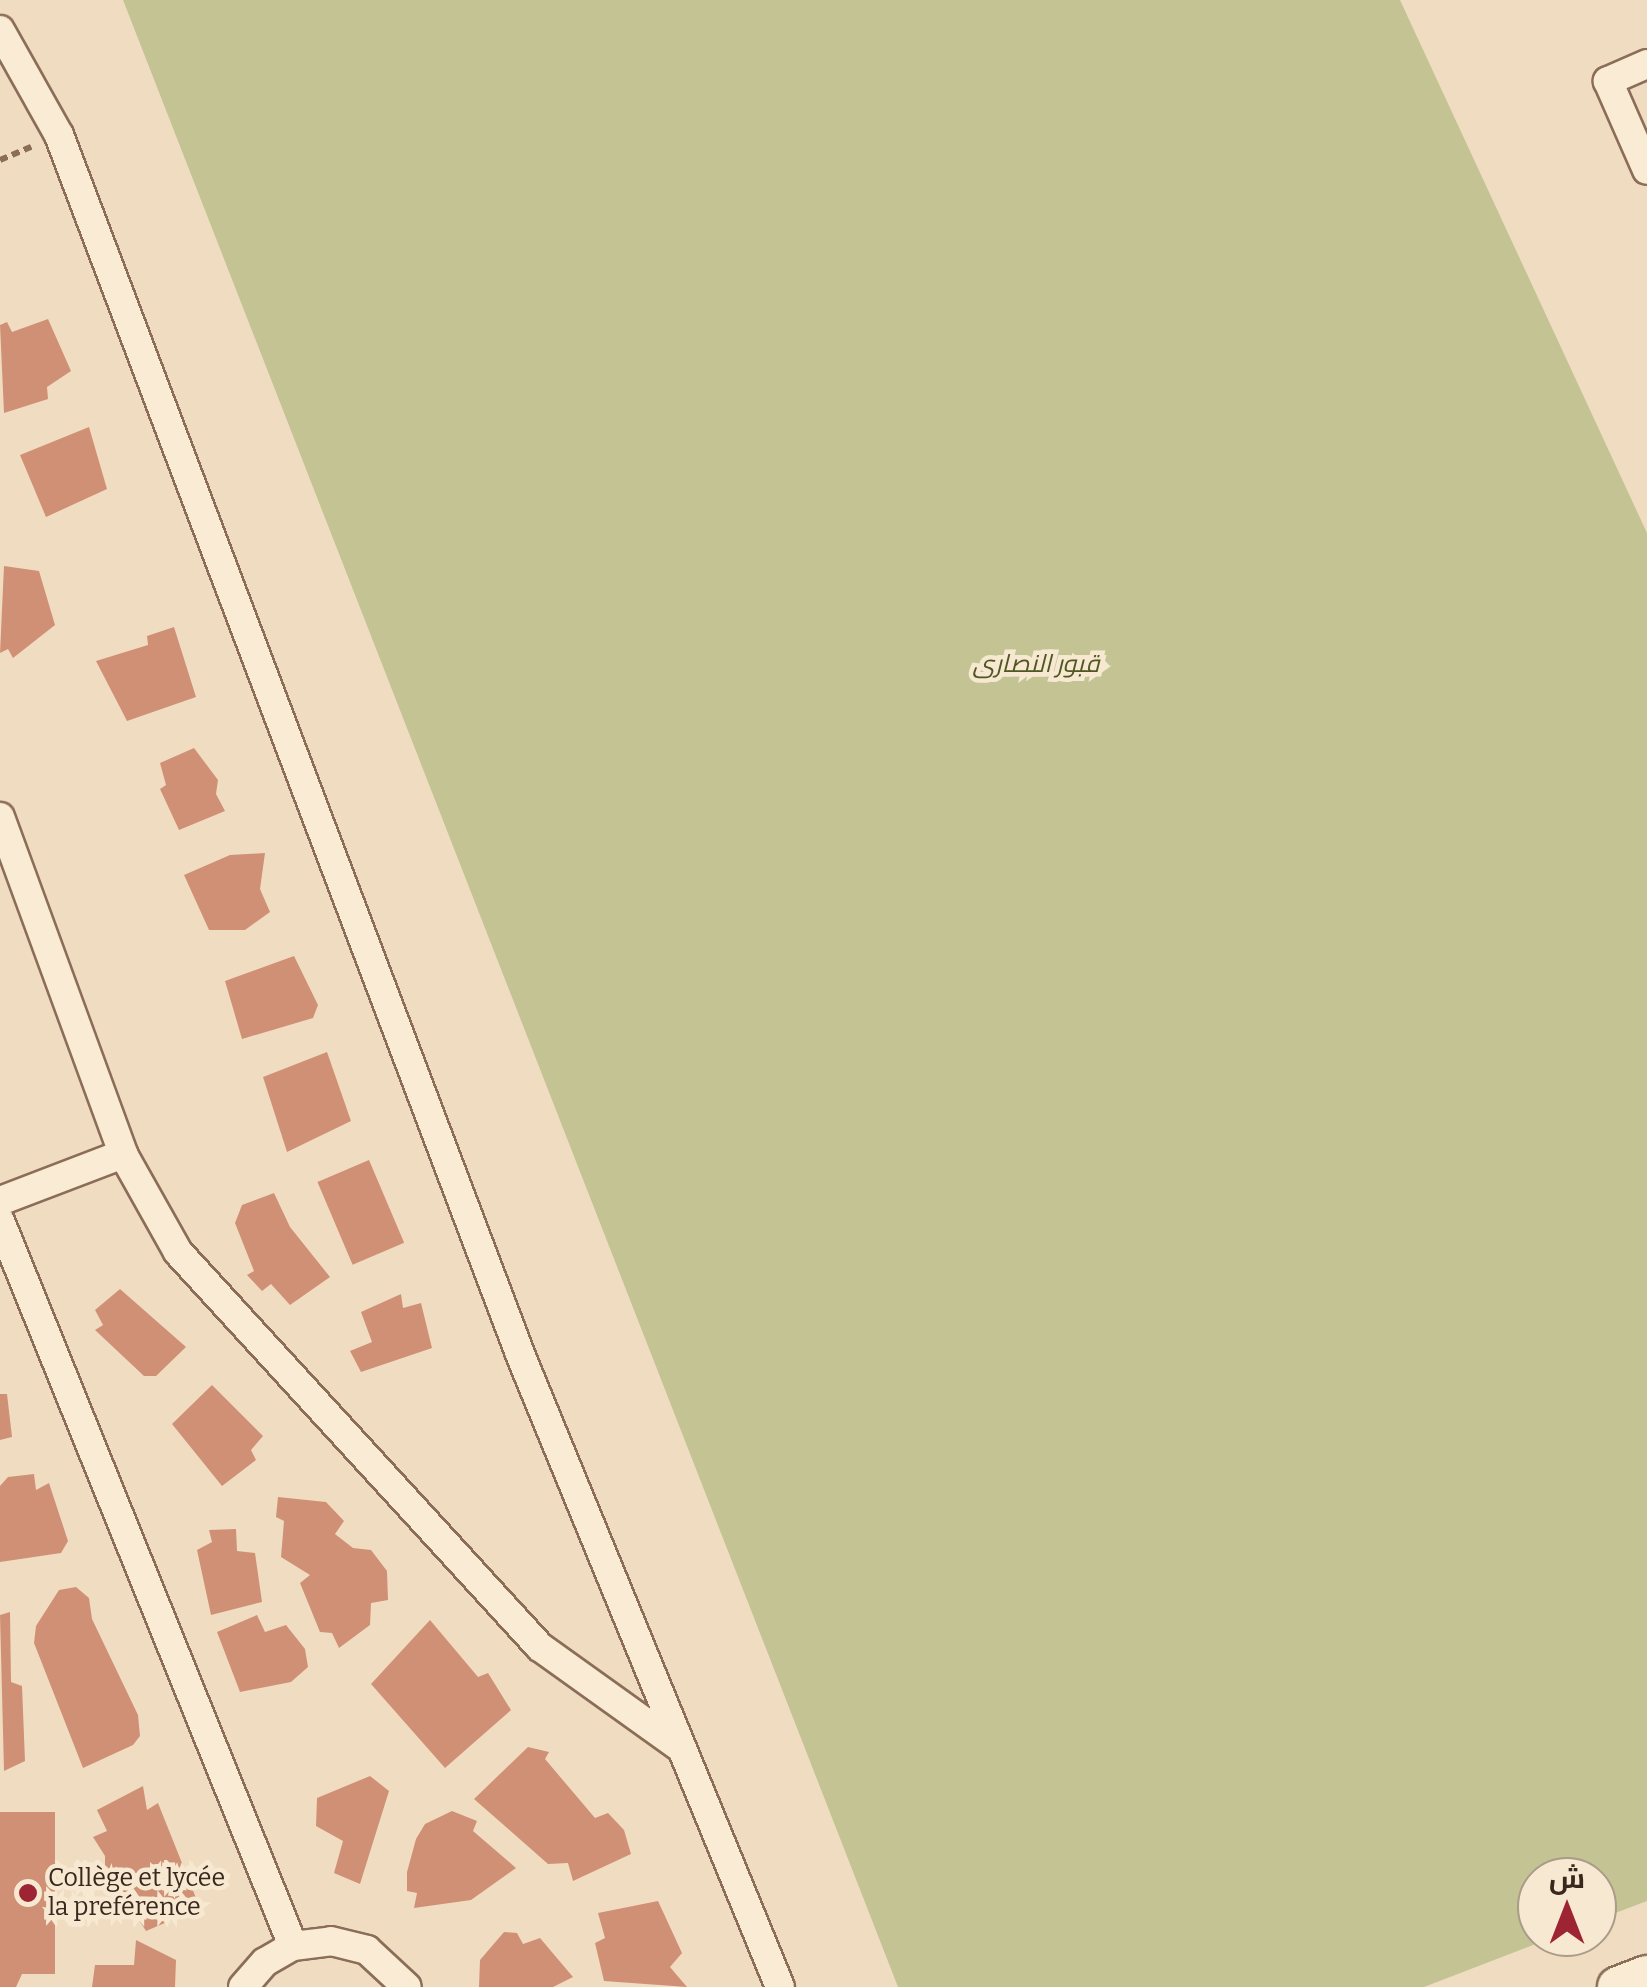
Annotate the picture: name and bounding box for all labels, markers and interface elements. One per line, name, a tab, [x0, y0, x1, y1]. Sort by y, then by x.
park label: قبور النصارى	[973, 649, 1099, 679]
north arrow	[1517, 1857, 1617, 1957]
text: ش	[1549, 1862, 1585, 1895]
place label: Collège et lycée la preférence	[48, 1864, 225, 1923]
marker: Collège et lycée la preférence	[17, 1882, 39, 1904]

